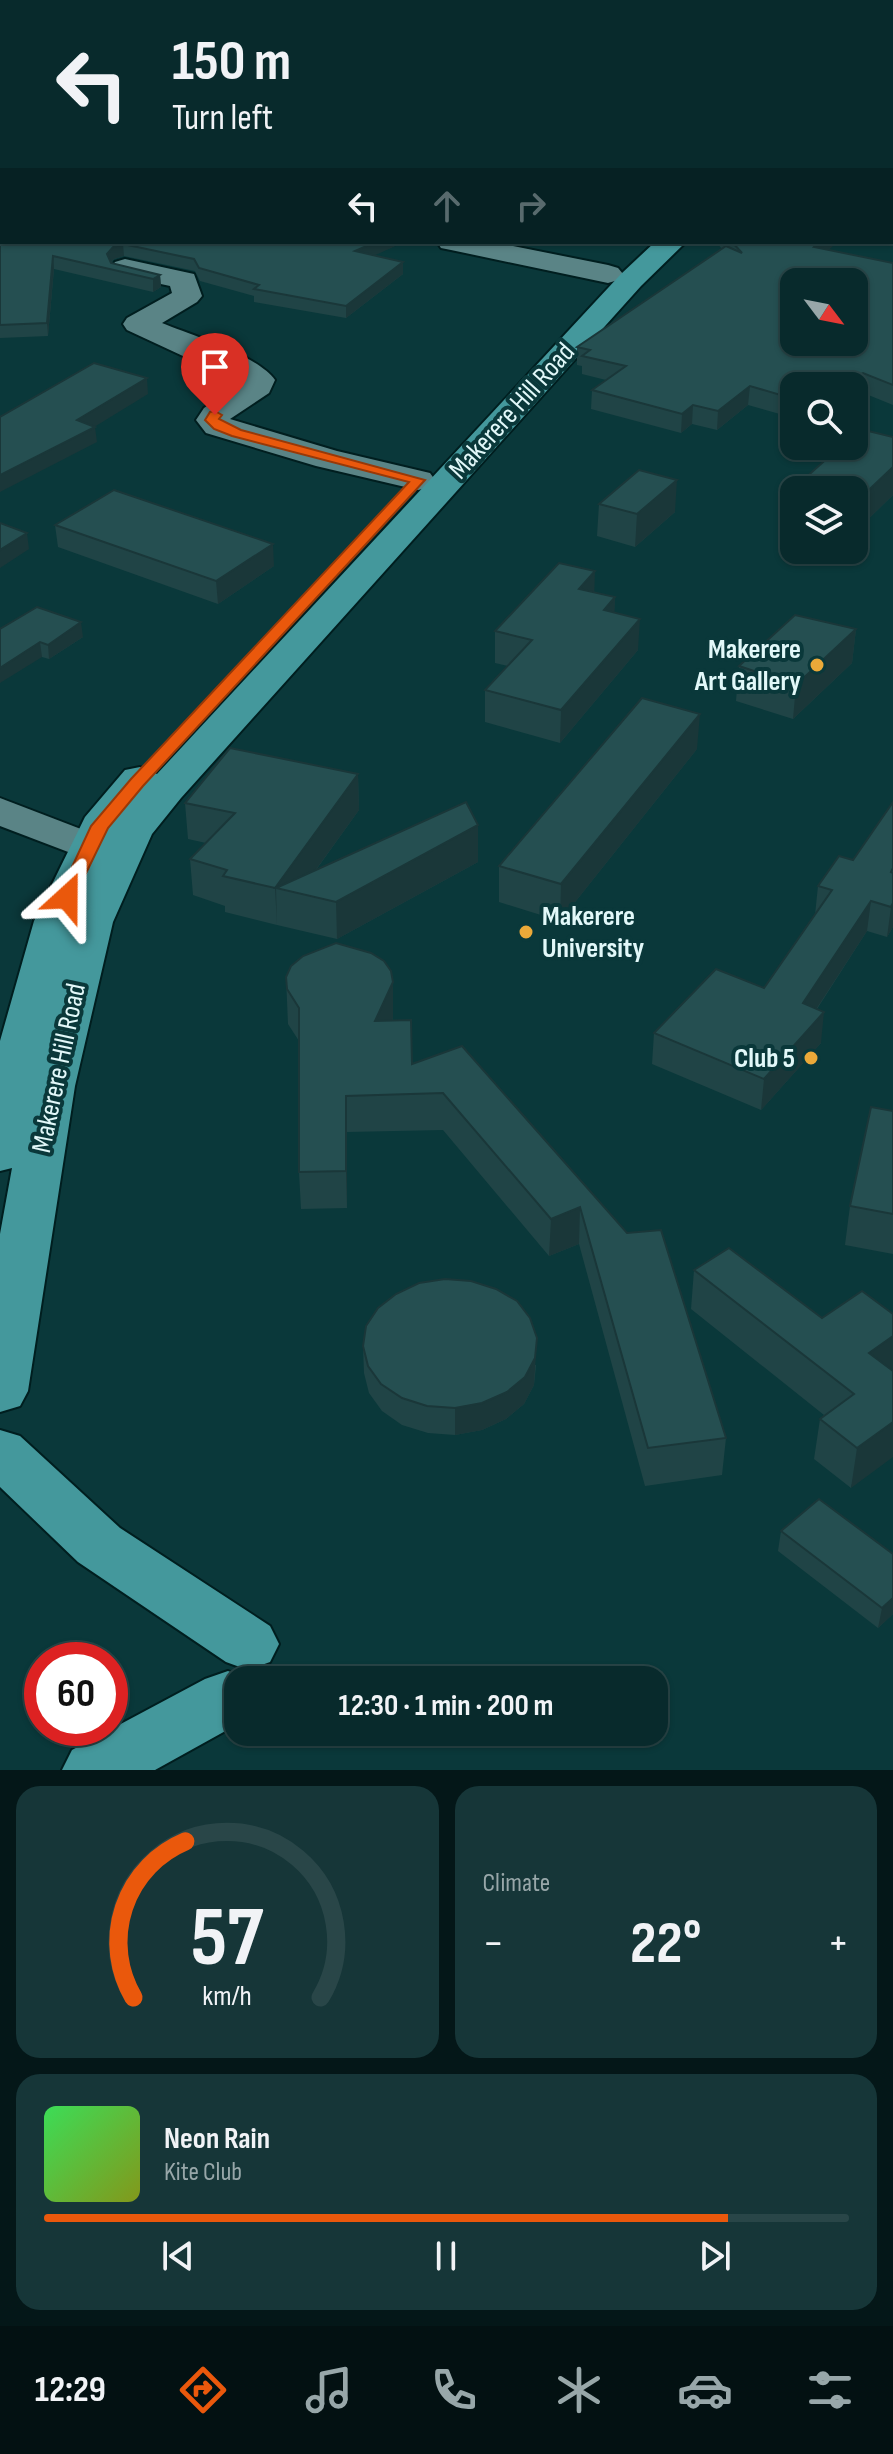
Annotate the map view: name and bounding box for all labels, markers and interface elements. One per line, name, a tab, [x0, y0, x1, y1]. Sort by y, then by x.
text: 150 m	[172, 29, 291, 96]
icon: left	[40, 32, 144, 136]
text: Turn left	[172, 97, 273, 140]
icon: left	[341, 184, 385, 228]
icon: ahead	[425, 184, 469, 228]
icon: right	[509, 184, 553, 228]
north arrow	[780, 268, 868, 356]
map controls	[780, 268, 868, 564]
pin	[181, 333, 249, 415]
street label: Makerere Hill Road	[442, 336, 582, 486]
icon: arrive	[193, 345, 237, 389]
button: search	[780, 372, 868, 460]
button: layers	[780, 476, 868, 564]
place label: Makerere Art Gallery	[694, 633, 801, 698]
marker: Makerere Art Gallery	[808, 656, 826, 674]
position arrow	[25, 855, 109, 939]
place label: Makerere University	[542, 900, 645, 965]
marker: Makerere University	[517, 923, 535, 941]
street label: Makerere Hill Road	[25, 980, 93, 1156]
place label: Club 5	[734, 1042, 795, 1075]
marker: Club 5	[802, 1049, 820, 1067]
speed limit sign: 60	[24, 1642, 128, 1746]
text: 12:30 · 1 min · 200 m	[339, 1688, 553, 1724]
text: Climate	[483, 1868, 550, 1899]
text: 57	[191, 1889, 264, 1989]
text: 22°	[630, 1908, 702, 1980]
text: −	[483, 1917, 504, 1970]
text: +	[827, 1917, 849, 1970]
text: km/h	[203, 1979, 252, 2014]
text: Neon Rain	[164, 2121, 270, 2157]
text: Kite Club	[164, 2157, 242, 2188]
icon: previous	[156, 2234, 200, 2278]
icon: pause	[424, 2234, 468, 2278]
icon: next	[693, 2234, 737, 2278]
icon: directions	[175, 2362, 231, 2418]
icon: music	[301, 2362, 357, 2418]
icon: phone	[426, 2362, 482, 2418]
icon: climate	[551, 2362, 607, 2418]
icon: car	[677, 2362, 733, 2418]
icon: filters	[802, 2362, 858, 2418]
text: 12:29	[35, 2369, 106, 2412]

